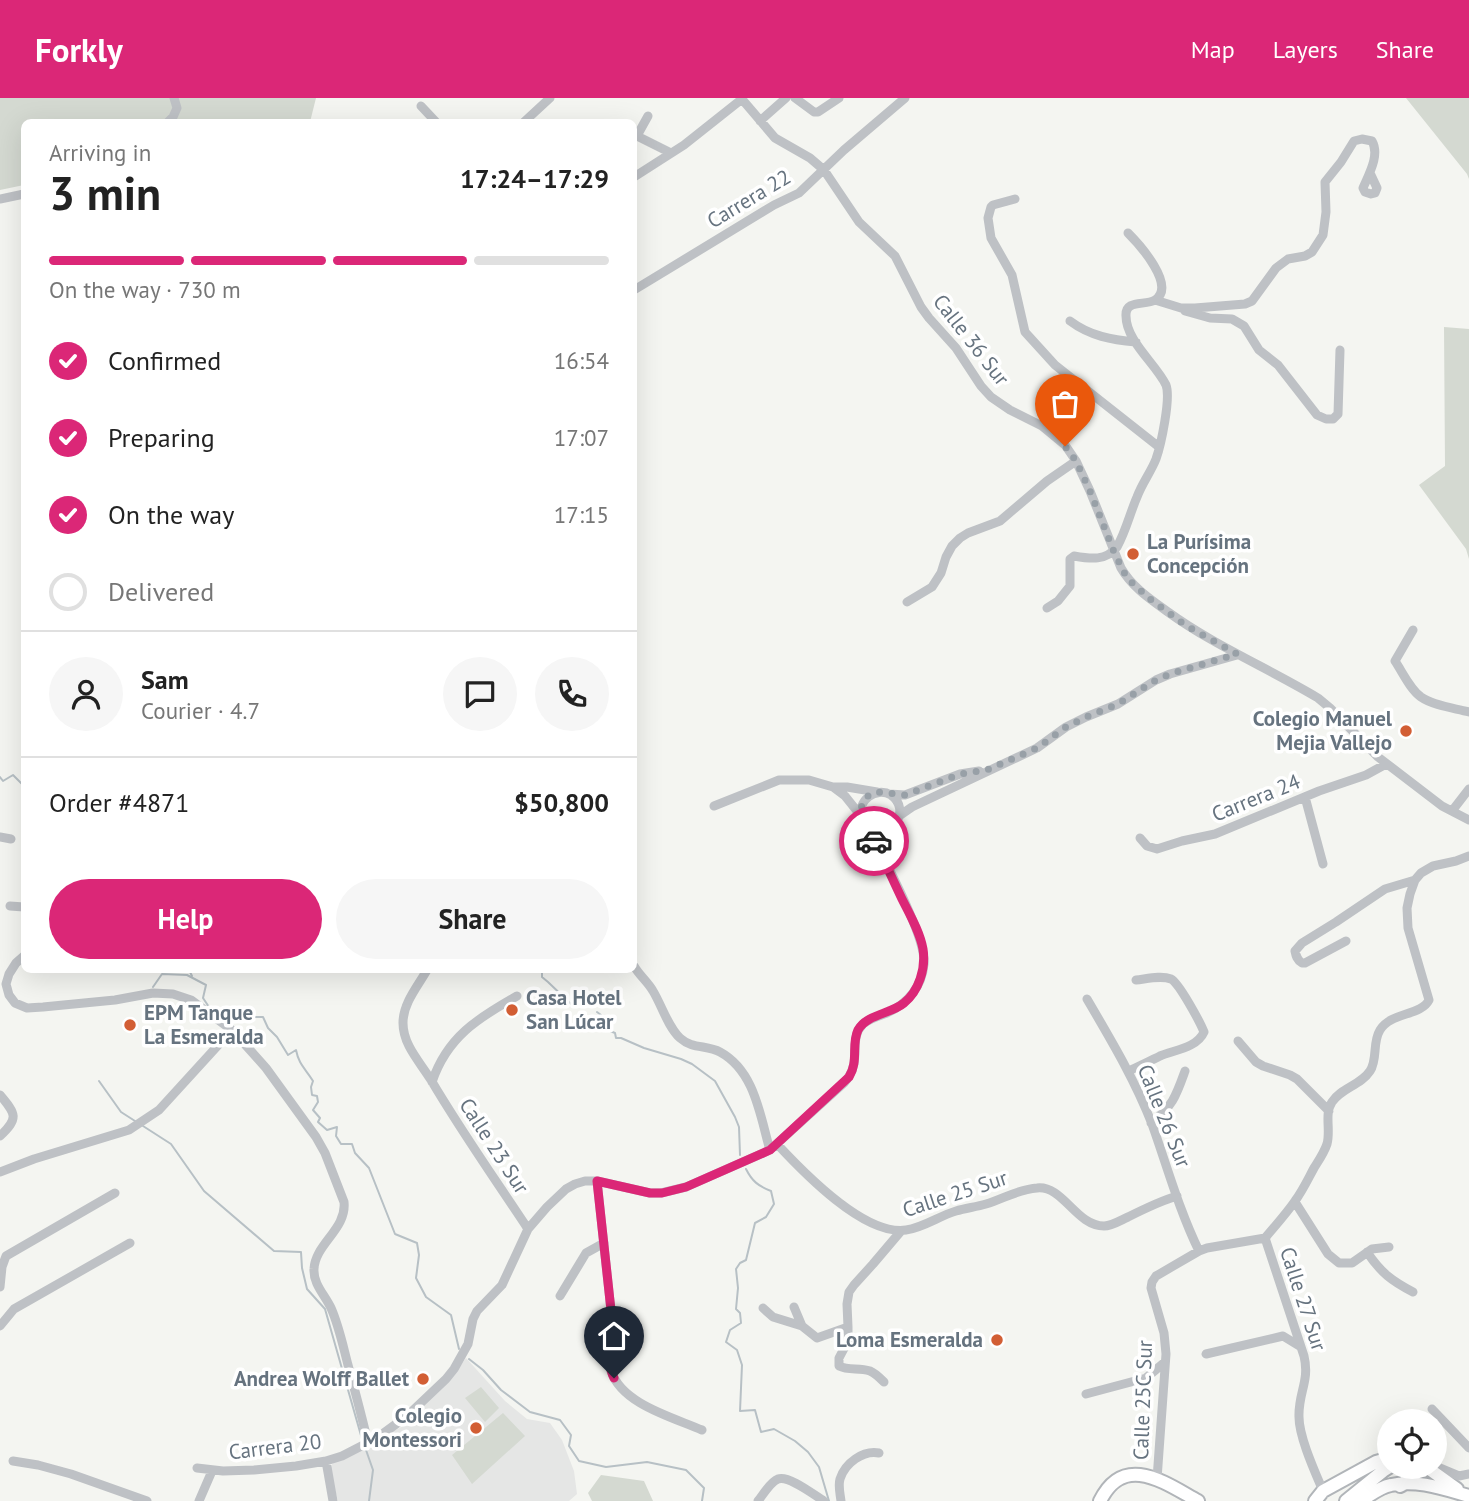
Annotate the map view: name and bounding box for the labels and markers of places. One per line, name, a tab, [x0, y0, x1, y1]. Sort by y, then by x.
pin	[1035, 374, 1095, 446]
place label: La Purísima Concepción	[1147, 528, 1251, 579]
marker: La Purísima Concepción	[1125, 546, 1141, 562]
place label: Colegio Manuel Mejia Vallejo	[1253, 705, 1393, 756]
marker: Colegio Manuel Mejia Vallejo	[1398, 723, 1414, 739]
place label: Casa Hotel San Lúcar	[526, 984, 622, 1035]
place label: EPM Tanque La Esmeralda	[144, 999, 264, 1050]
marker: Casa Hotel San Lúcar	[504, 1002, 520, 1018]
marker: EPM Tanque La Esmeralda	[122, 1017, 138, 1033]
pin	[584, 1306, 644, 1378]
place label: Loma Esmeralda	[836, 1326, 983, 1353]
marker: Loma Esmeralda	[989, 1332, 1005, 1348]
place label: Andrea Wolff Ballet	[234, 1365, 410, 1392]
marker: Andrea Wolff Ballet	[415, 1371, 431, 1387]
place label: Colegio Montessori	[363, 1402, 462, 1453]
marker: Colegio Montessori	[468, 1420, 484, 1436]

